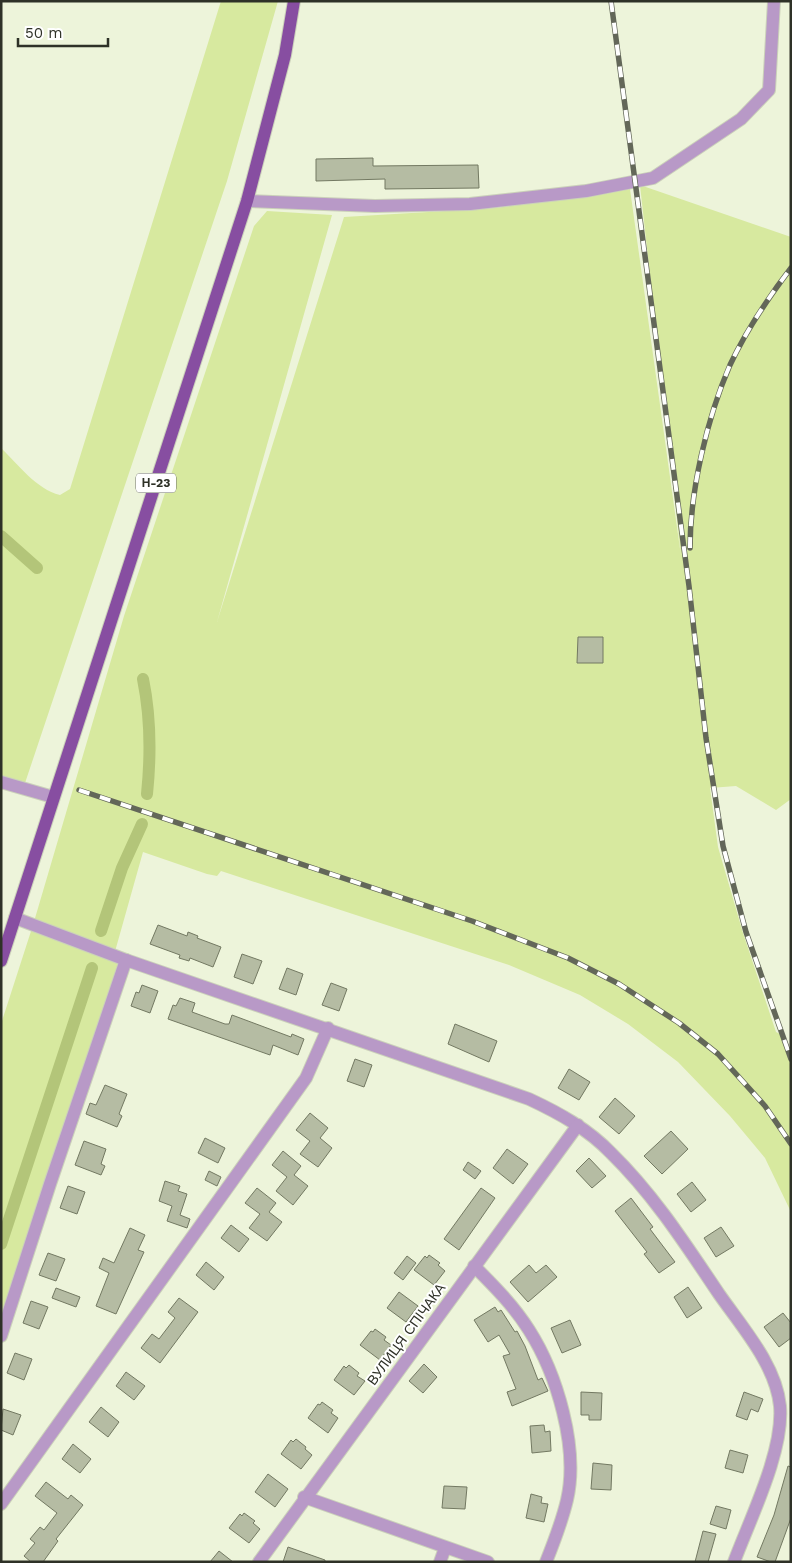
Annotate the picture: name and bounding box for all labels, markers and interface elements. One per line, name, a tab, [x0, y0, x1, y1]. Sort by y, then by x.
scale bar	[18, 15, 108, 47]
text: 50 m	[25, 24, 62, 42]
road number: Н-23	[136, 473, 176, 492]
street label: ВУЛИЦЯ СПІЧАКА	[364, 1279, 449, 1388]

